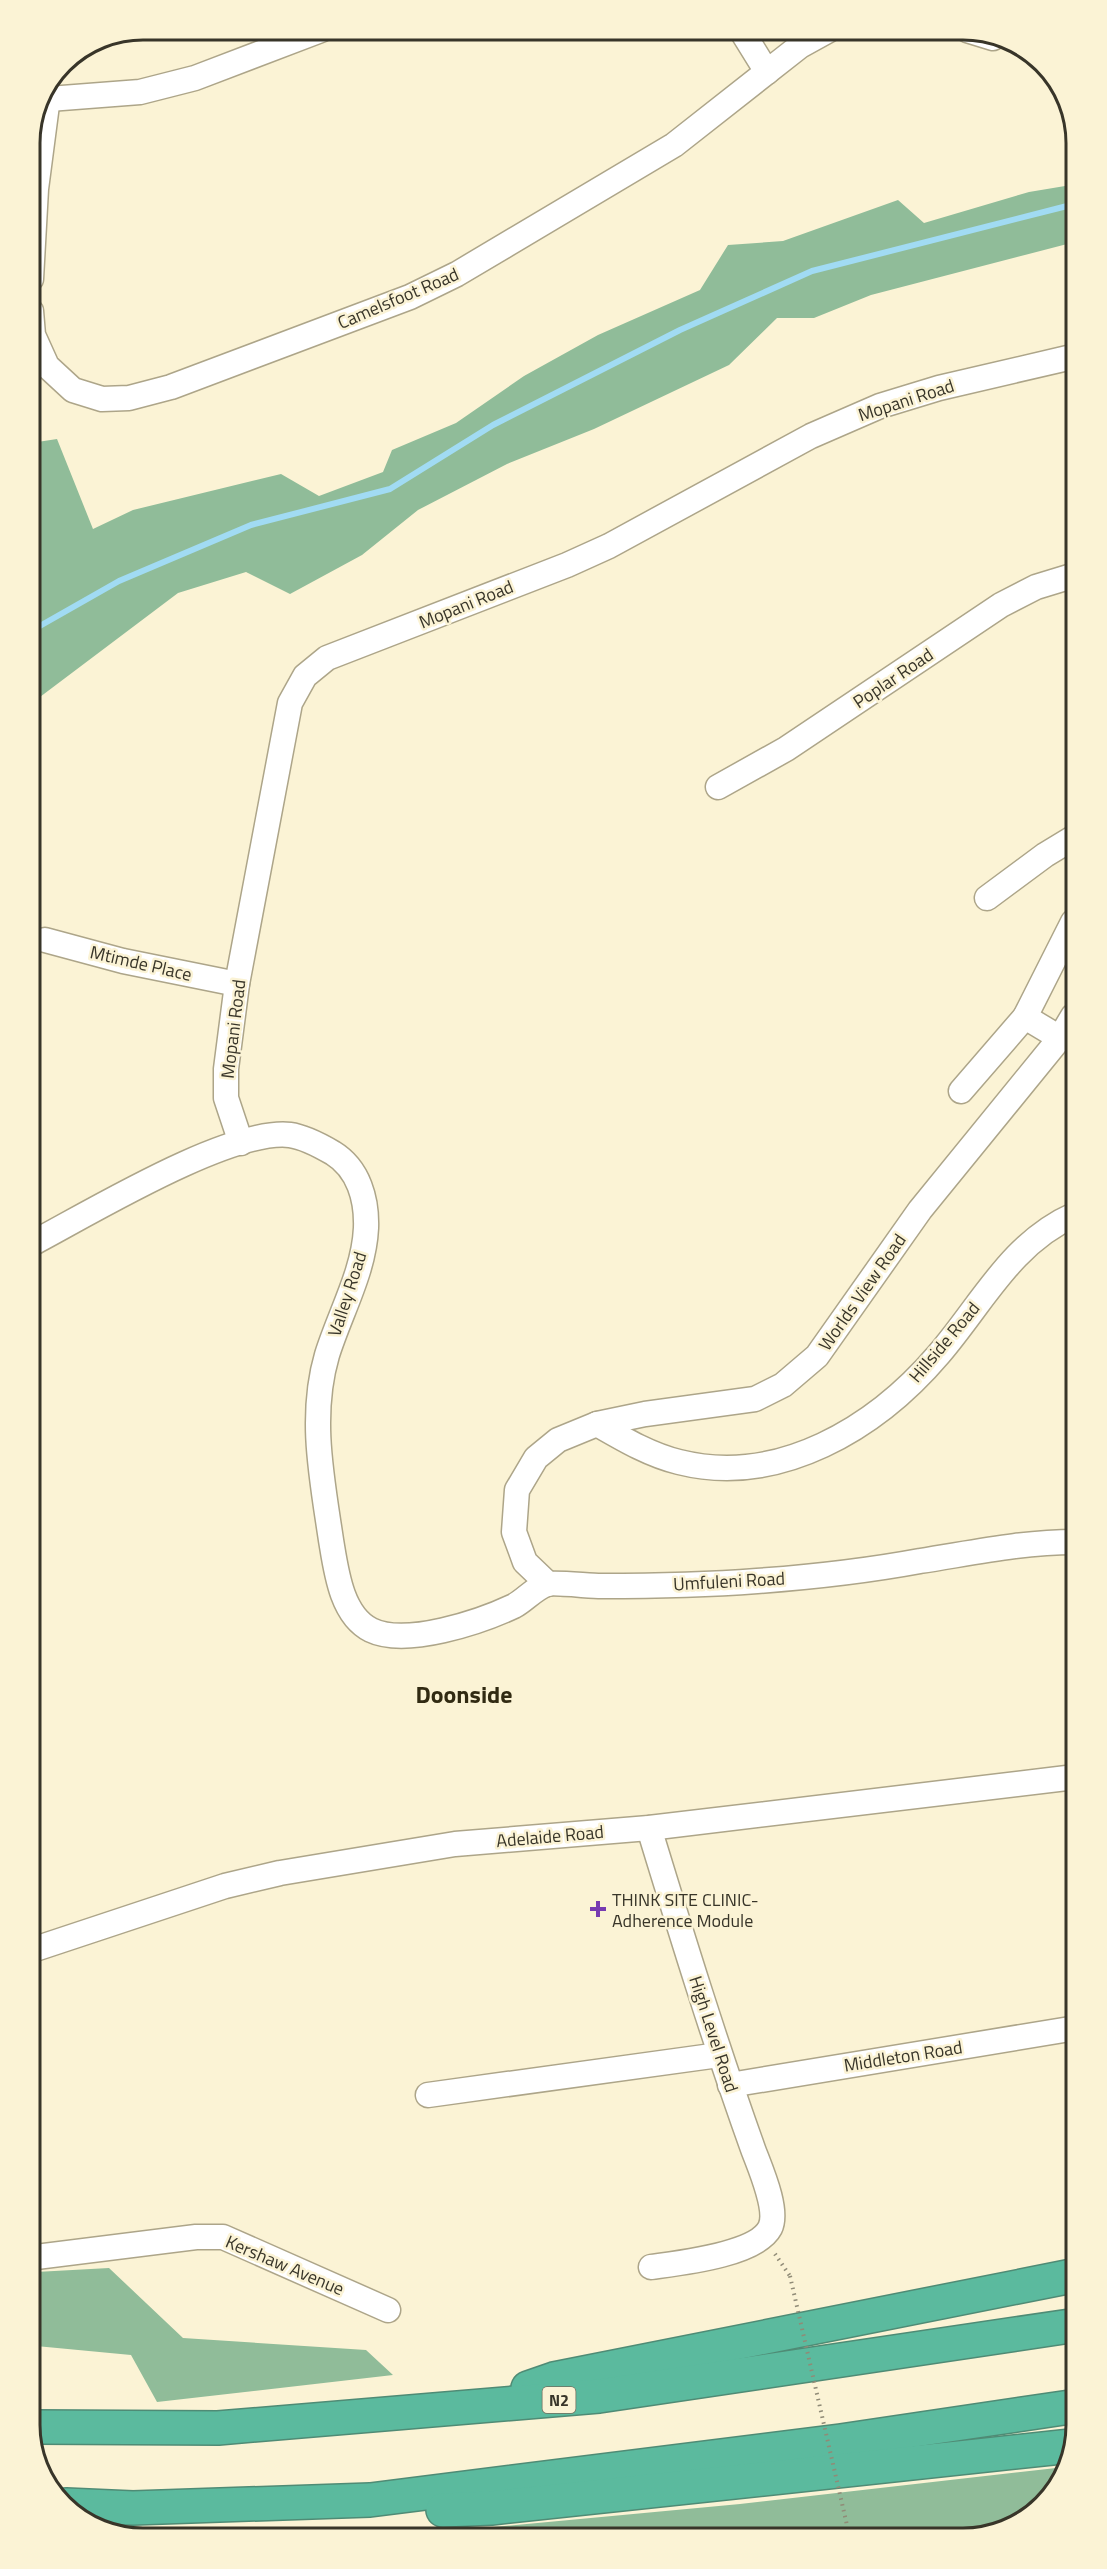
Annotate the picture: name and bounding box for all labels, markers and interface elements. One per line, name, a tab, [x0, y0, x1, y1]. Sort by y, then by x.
street label: Camelsfoot Road	[333, 260, 463, 336]
street label: Mopani Road	[854, 372, 958, 428]
street label: Mopani Road	[415, 573, 517, 635]
street label: Poplar Road	[847, 641, 939, 715]
street label: Mtimde Place	[87, 938, 195, 988]
street label: Mopani Road	[214, 978, 252, 1080]
street label: Worlds View Road	[812, 1228, 912, 1356]
street label: Valley Road	[321, 1248, 373, 1340]
street label: Hillside Road	[902, 1296, 986, 1388]
street label: Umfuleni Road	[672, 1565, 786, 1597]
district label: Doonside	[415, 1676, 513, 1712]
street label: Adelaide Road	[495, 1818, 605, 1854]
place label: THINK SITE CLINIC- Adherence Module	[612, 1886, 759, 1934]
marker: THINK SITE CLINIC- Adherence Module	[589, 1900, 607, 1918]
street label: High Level Road	[682, 1972, 746, 2096]
street label: Middleton Road	[842, 2033, 964, 2079]
street label: Kershaw Avenue	[222, 2228, 348, 2302]
road number: N2	[542, 2387, 576, 2413]

